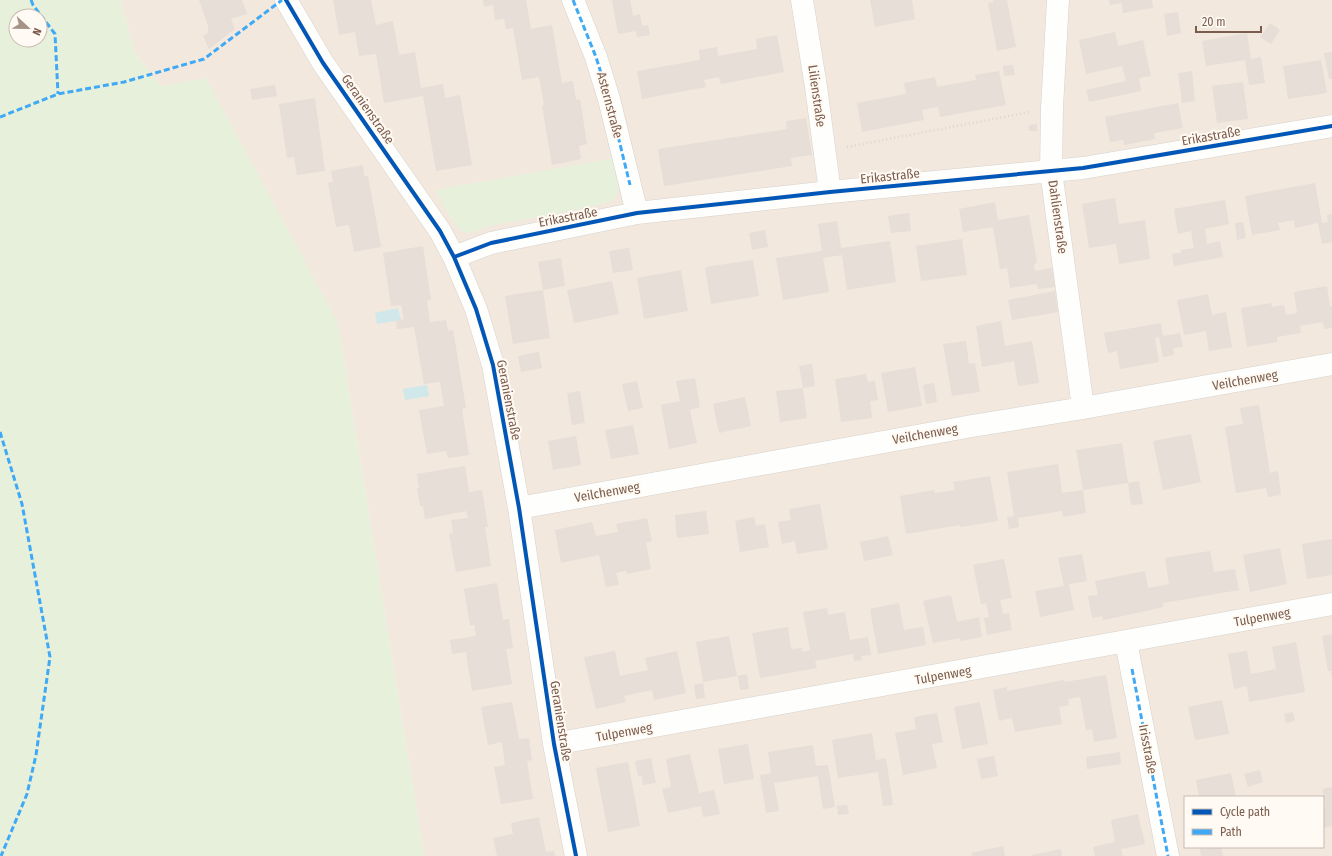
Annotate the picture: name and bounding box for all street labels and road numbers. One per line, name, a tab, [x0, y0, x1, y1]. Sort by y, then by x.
street label: Lilienstraße	[805, 64, 829, 128]
street label: Asternstraße	[594, 70, 626, 140]
street label: Geranienstraße	[338, 71, 398, 147]
street label: Erikastraße	[1180, 123, 1242, 149]
street label: Erikastraße	[860, 165, 920, 187]
street label: Dahlienstraße	[1045, 179, 1071, 255]
street label: Erikastraße	[537, 204, 599, 230]
street label: Geranienstraße	[494, 359, 524, 441]
street label: Veilchenweg	[1211, 367, 1280, 393]
street label: Veilchenweg	[891, 421, 960, 447]
street label: Veilchenweg	[573, 479, 642, 505]
street label: Tulpenweg	[1233, 605, 1292, 629]
street label: Tulpenweg	[914, 663, 973, 687]
street label: Geranienstraße	[547, 680, 575, 762]
street label: Tulpenweg	[595, 720, 654, 744]
street label: Irisstraße	[1136, 723, 1160, 775]

